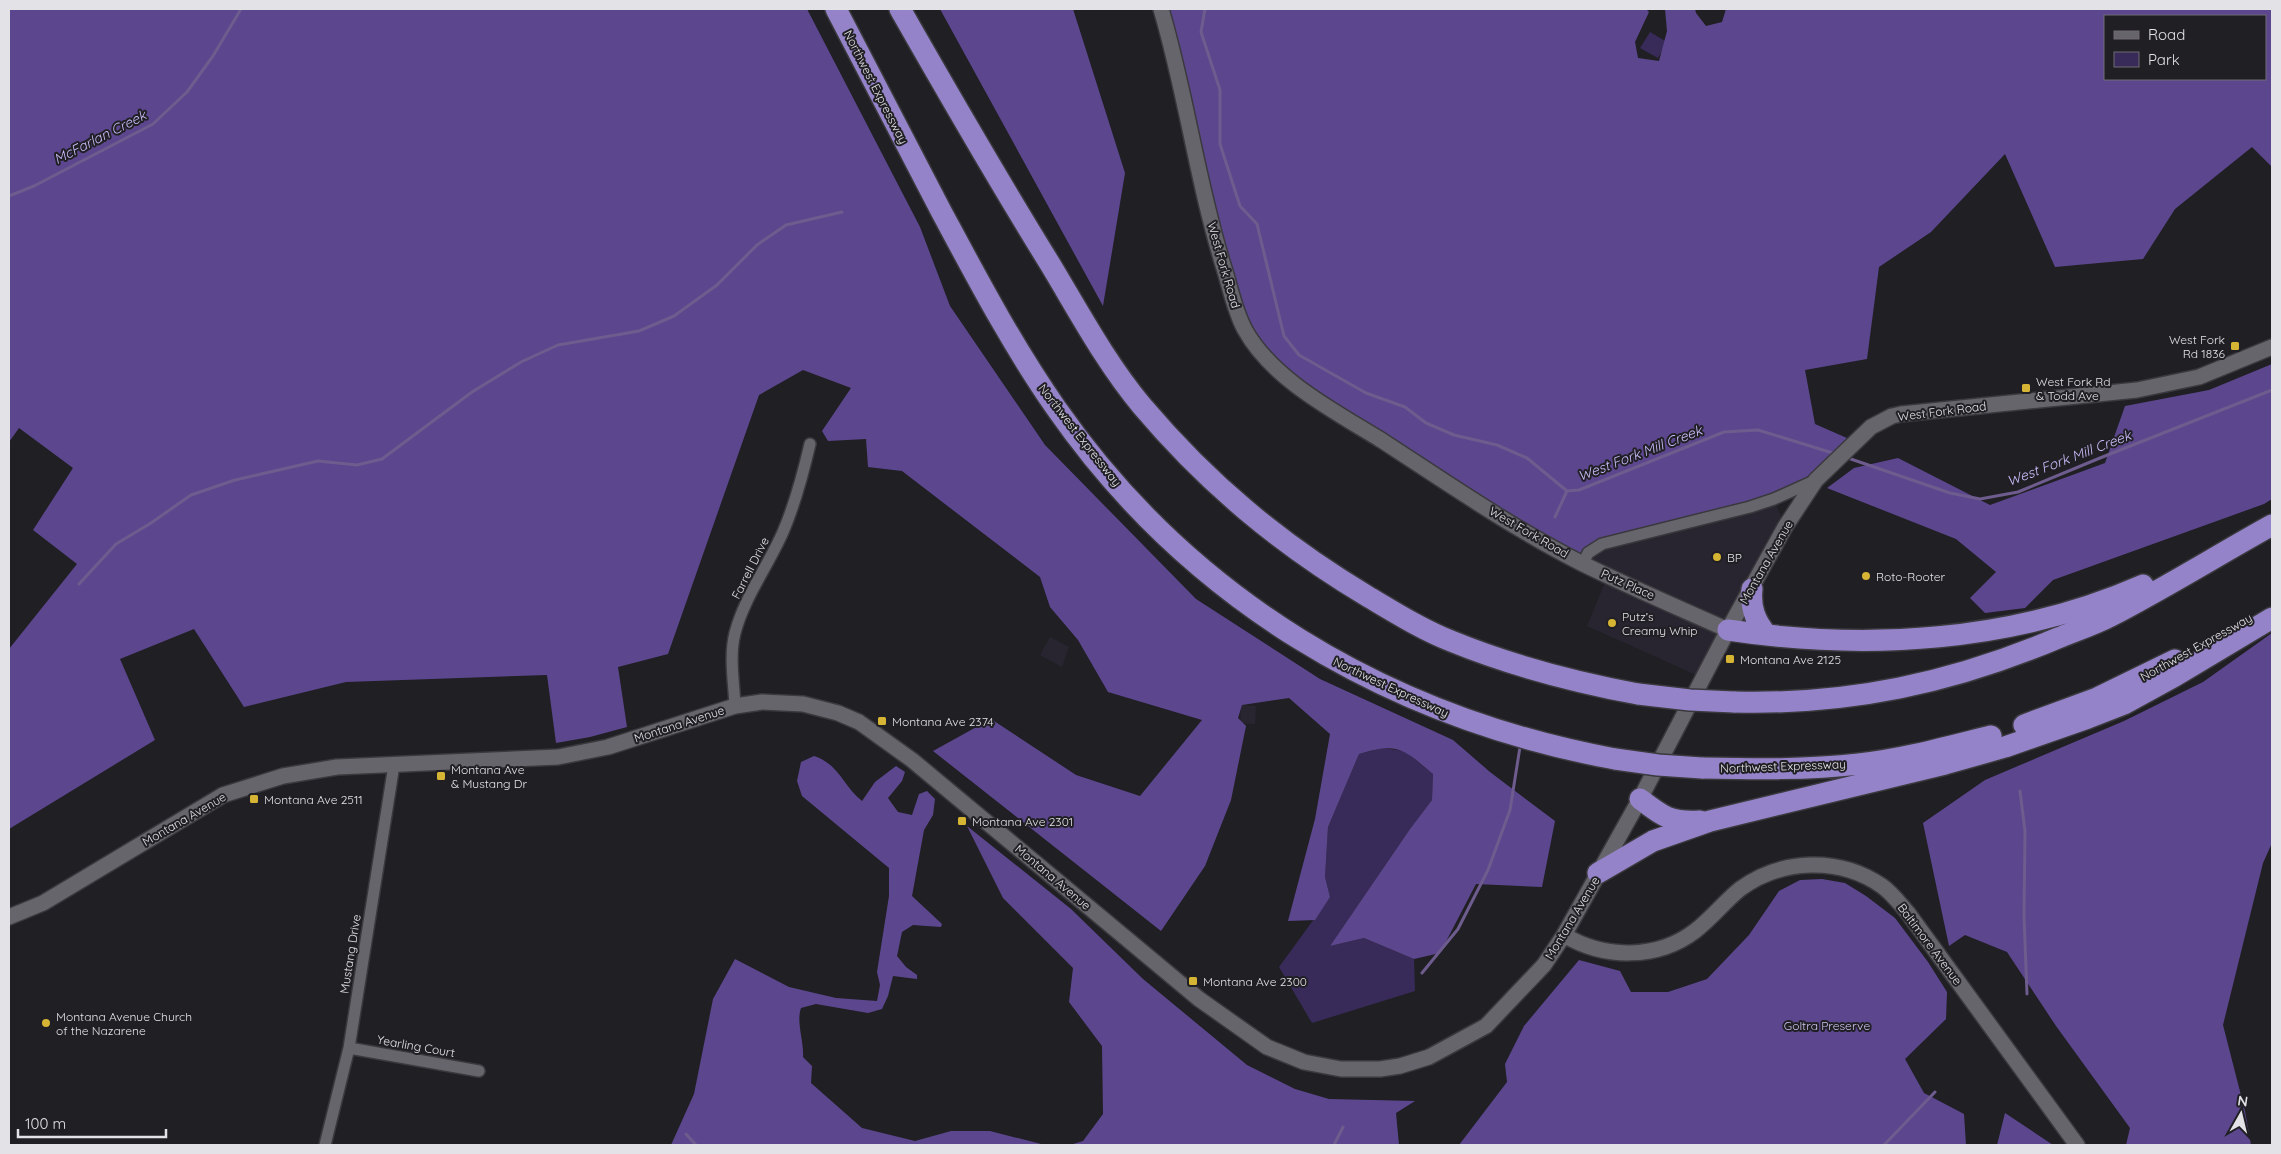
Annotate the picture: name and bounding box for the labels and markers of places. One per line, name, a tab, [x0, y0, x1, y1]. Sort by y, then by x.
place label: West Fork Rd 1836	[2169, 332, 2226, 361]
marker: West Fork Rd 1836	[2229, 340, 2241, 352]
place label: West Fork Rd & Todd Ave	[2036, 374, 2111, 403]
marker: West Fork Rd & Todd Ave	[2020, 382, 2032, 394]
place label: BP	[1727, 550, 1742, 565]
marker: BP	[1711, 551, 1723, 563]
place label: Roto-Rooter	[1876, 569, 1945, 584]
marker: Roto-Rooter	[1860, 570, 1872, 582]
place label: Putz’s Creamy Whip	[1622, 609, 1698, 638]
marker: Putz’s Creamy Whip	[1606, 617, 1618, 629]
place label: Montana Ave 2125	[1740, 652, 1841, 667]
marker: Montana Ave 2125	[1724, 653, 1736, 665]
place label: Montana Ave 2374	[892, 714, 994, 729]
marker: Montana Ave 2374	[876, 715, 888, 727]
place label: Montana Ave & Mustang Dr	[451, 762, 527, 791]
marker: Montana Ave & Mustang Dr	[435, 770, 447, 782]
place label: Montana Ave 2511	[264, 792, 363, 807]
marker: Montana Ave 2511	[248, 793, 260, 805]
place label: Montana Ave 2301	[972, 814, 1073, 829]
marker: Montana Ave 2301	[956, 815, 968, 827]
place label: Montana Ave 2300	[1203, 974, 1307, 989]
marker: Montana Ave 2300	[1187, 975, 1199, 987]
place label: Montana Avenue Church of the Nazarene	[56, 1009, 192, 1038]
marker: Montana Avenue Church of the Nazarene	[40, 1017, 52, 1029]

